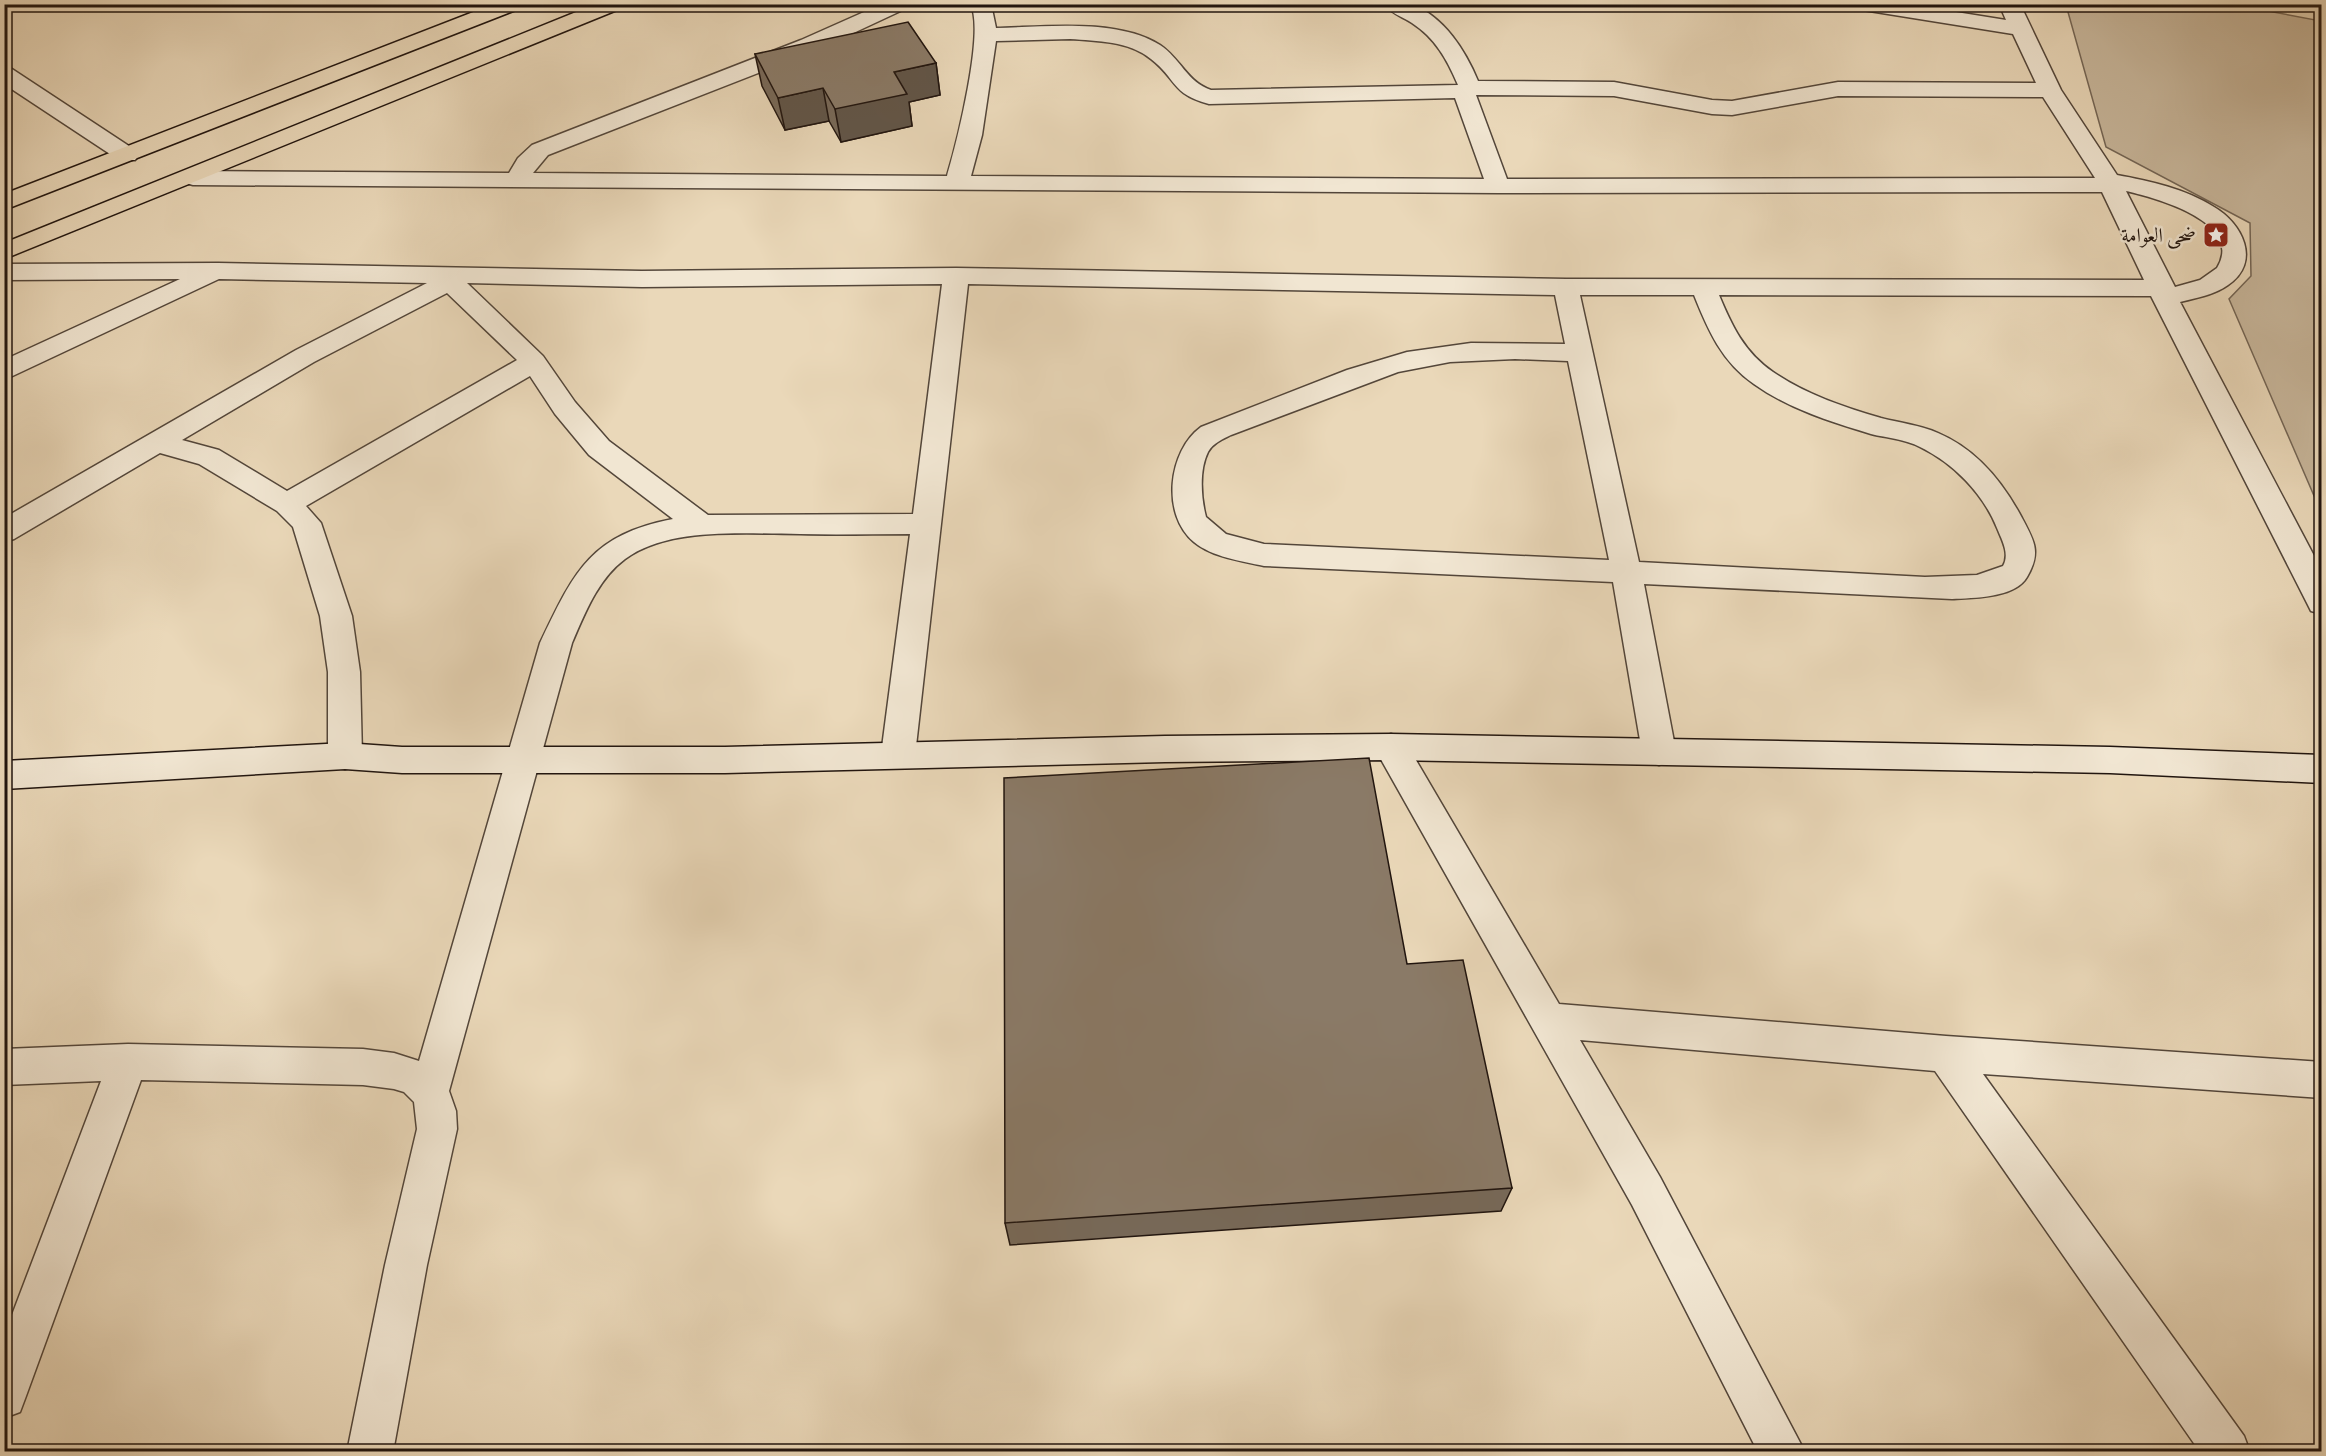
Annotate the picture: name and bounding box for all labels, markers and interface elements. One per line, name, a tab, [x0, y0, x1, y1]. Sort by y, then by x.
place icon: ضحى العوامة	[2201, 220, 2231, 250]
place label: ضحى العوامة	[2121, 224, 2196, 249]

